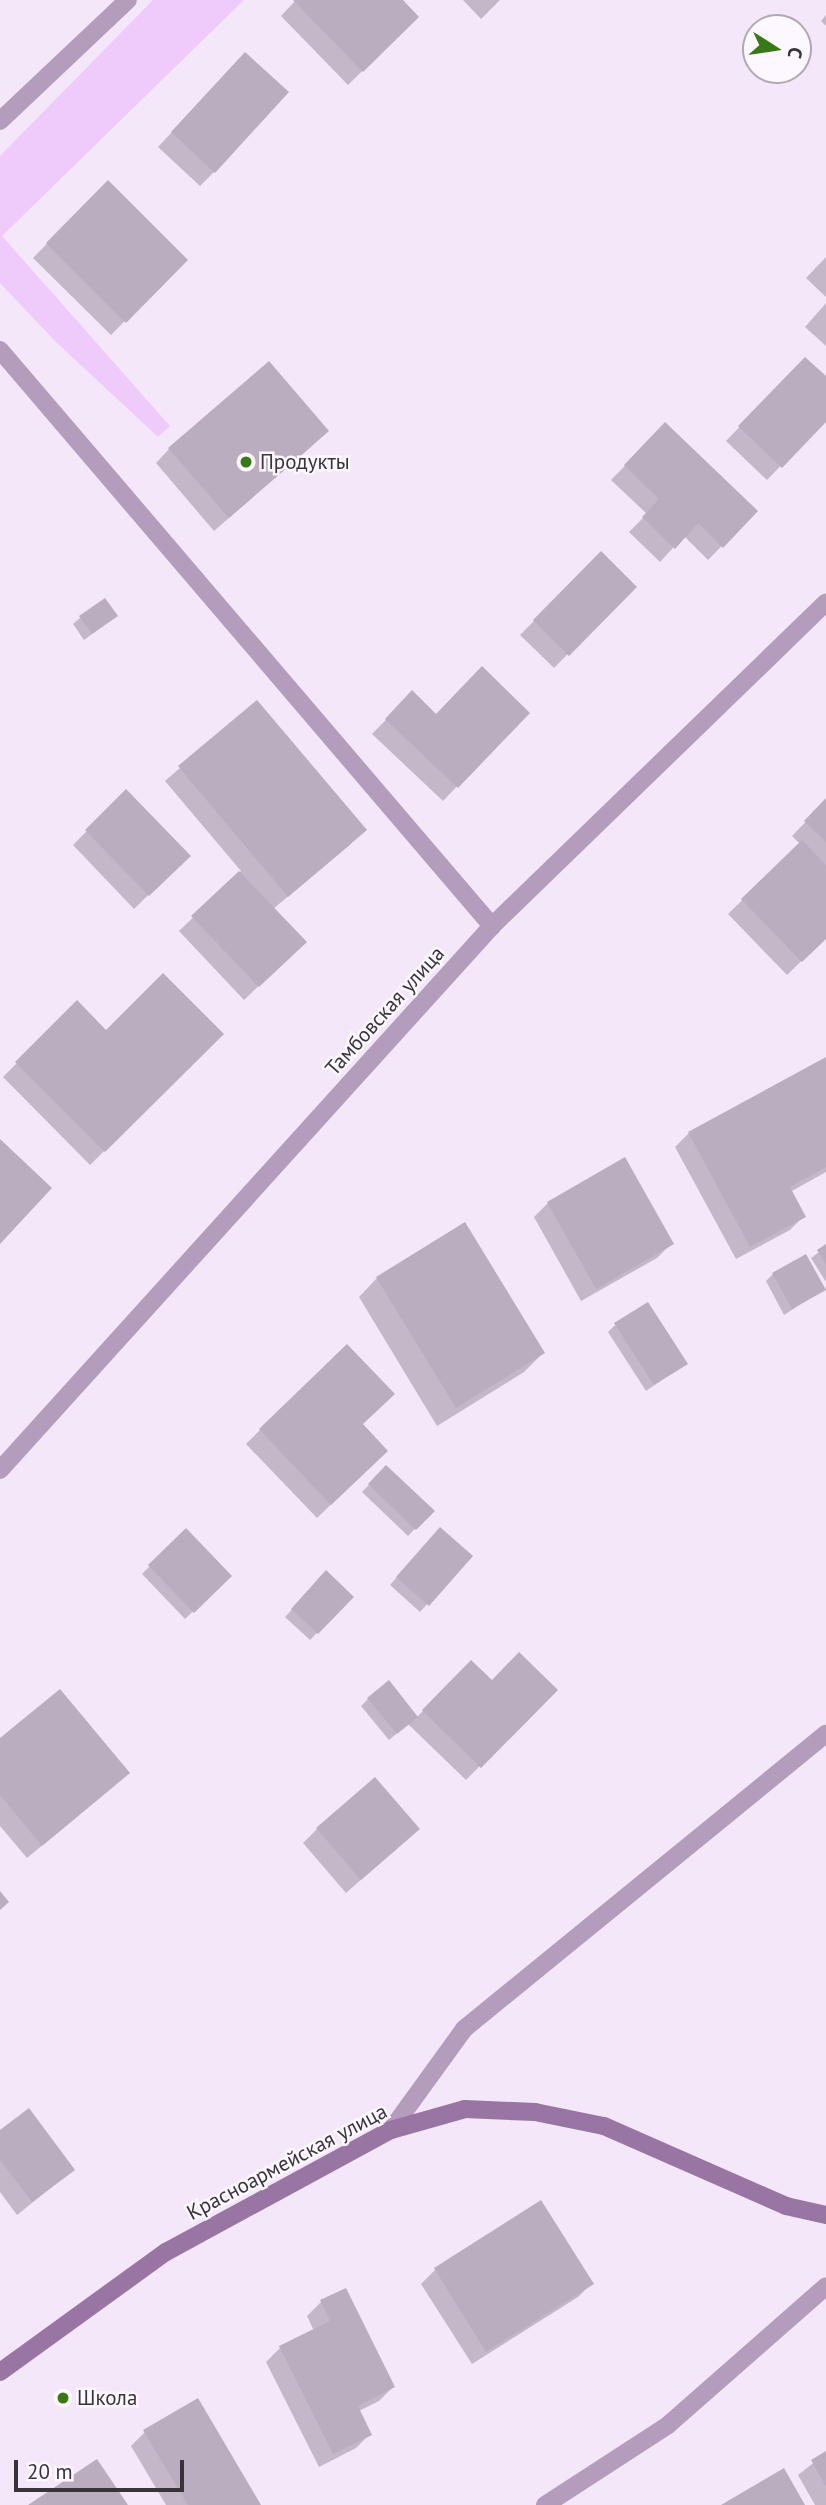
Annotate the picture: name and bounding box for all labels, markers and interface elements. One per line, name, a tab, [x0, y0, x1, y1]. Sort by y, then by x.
north arrow	[742, 14, 812, 84]
text: С	[783, 45, 808, 61]
place label: Продукты	[260, 449, 350, 475]
marker: Продукты	[238, 454, 254, 470]
street label: Тамбовская улица	[320, 941, 450, 1081]
street label: Красноармейская улица	[183, 2099, 391, 2225]
place label: Школа	[77, 2385, 137, 2411]
marker: Школа	[55, 2390, 71, 2406]
scale bar	[18, 2446, 187, 2490]
text: 20 m	[27, 2458, 73, 2485]

